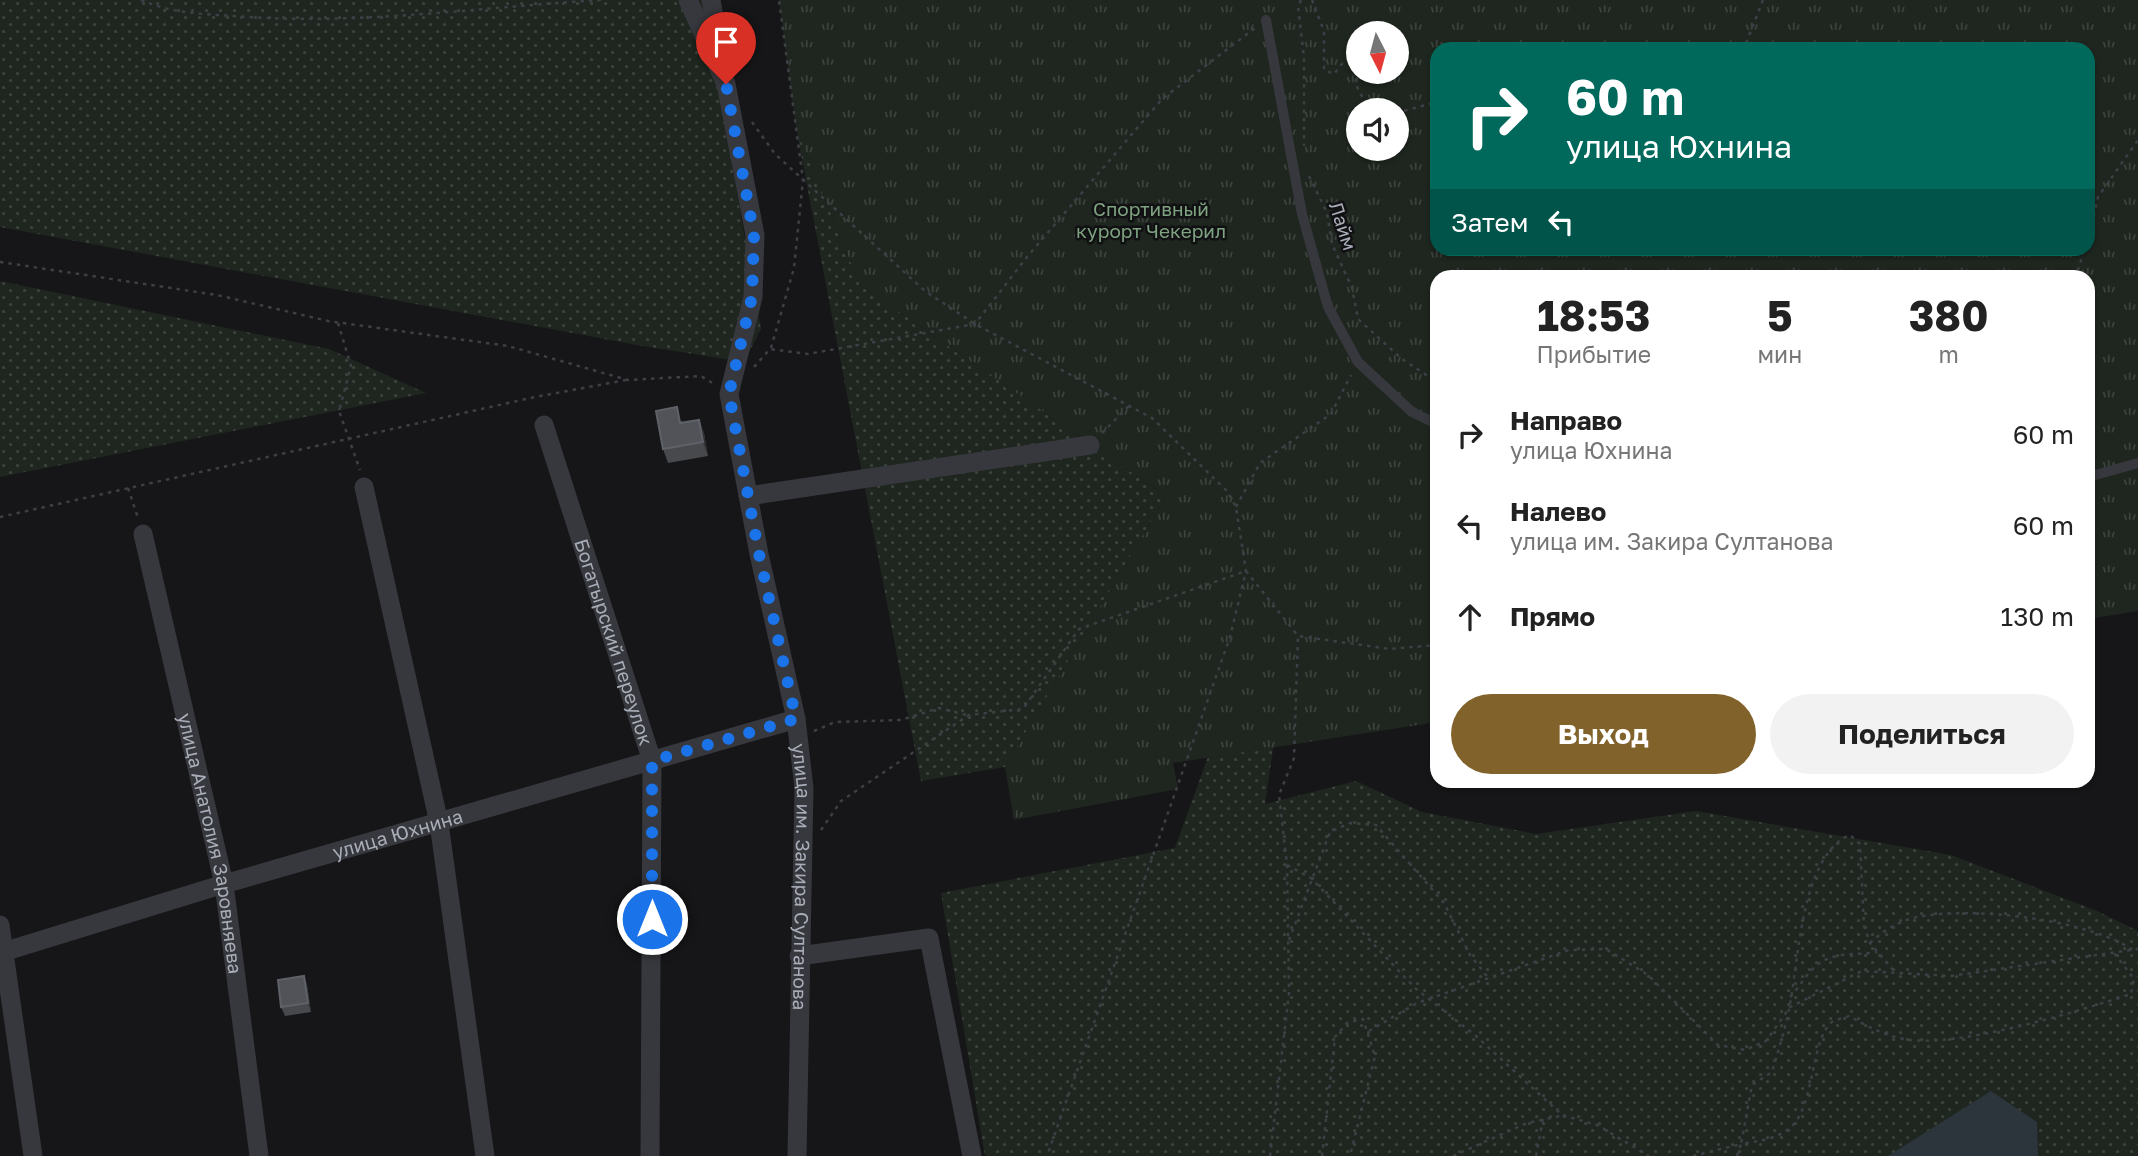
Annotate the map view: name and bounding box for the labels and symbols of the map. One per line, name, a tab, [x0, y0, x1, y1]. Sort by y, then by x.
pin	[696, 12.0, 756, 84]
north arrow	[1346, 21, 1409, 84]
park label: Спортивный курорт Чекерил	[1076, 197, 1226, 242]
street label: Лайм	[1325, 199, 1362, 253]
street label: Богатырский переулок	[570, 536, 658, 748]
street label: улица Анатолия Заровняева	[174, 711, 247, 975]
street label: улица им. Закира Султанова	[788, 742, 816, 1011]
street label: улица Юхнина	[330, 804, 465, 863]
position arrow	[615, 882, 689, 956]

